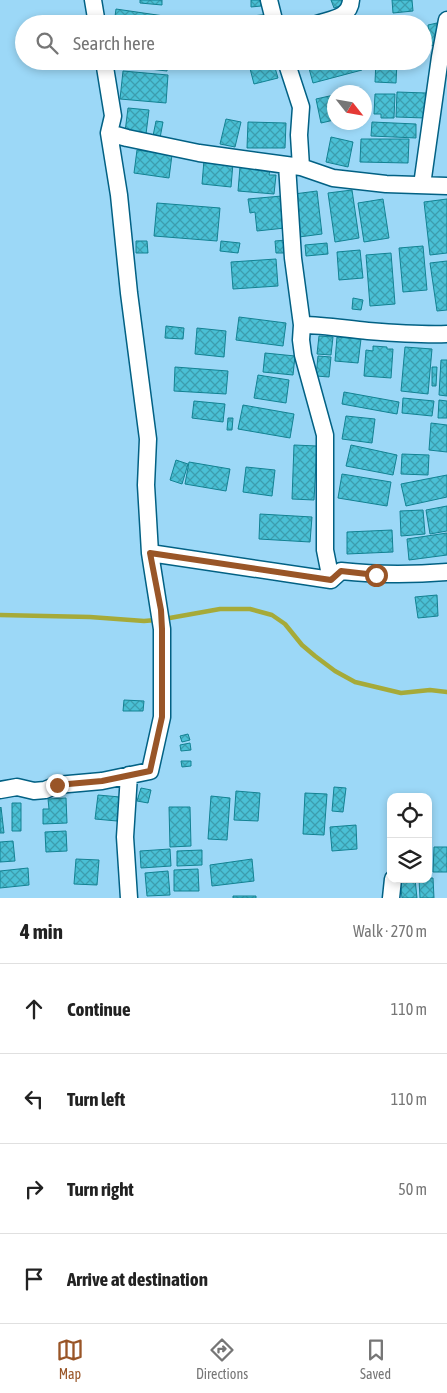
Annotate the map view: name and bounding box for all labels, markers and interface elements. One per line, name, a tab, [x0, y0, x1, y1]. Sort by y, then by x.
search box	[15, 15, 432, 70]
icon: search	[33, 29, 61, 57]
text: Search here	[73, 32, 155, 54]
north arrow	[327, 85, 372, 130]
route start	[365, 564, 388, 587]
route end	[46, 774, 69, 797]
map controls	[387, 793, 432, 883]
button: locate	[387, 793, 432, 838]
button: layers	[387, 838, 432, 883]
text: 4 min	[20, 919, 63, 943]
text: Walk · 270 m	[353, 922, 427, 940]
icon: ahead	[20, 995, 48, 1023]
text: Continue	[67, 998, 131, 1020]
text: 110 m	[391, 1000, 427, 1018]
icon: left	[20, 1085, 48, 1113]
text: Turn left	[67, 1088, 125, 1110]
text: 110 m	[391, 1090, 427, 1108]
icon: right	[20, 1175, 48, 1203]
text: Turn right	[67, 1178, 134, 1200]
text: 50 m	[398, 1180, 427, 1198]
icon: arrive	[20, 1265, 48, 1293]
text: Arrive at destination	[67, 1268, 208, 1290]
tab: Map	[56, 1336, 84, 1382]
tab: Directions	[196, 1336, 248, 1382]
tab: Saved	[360, 1336, 391, 1382]

